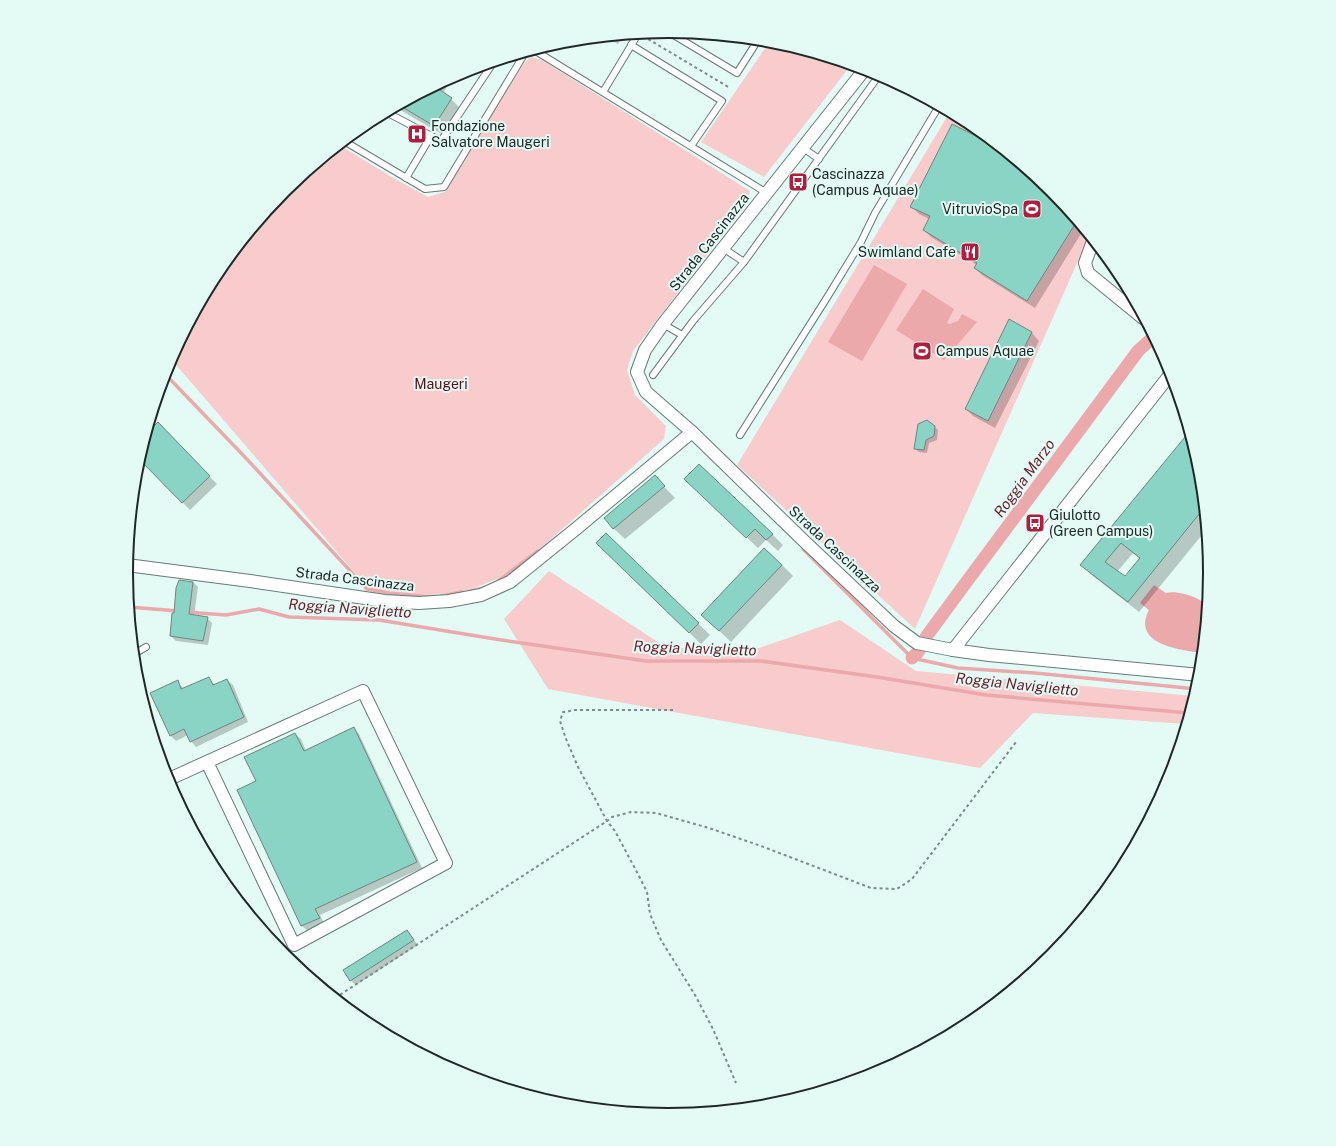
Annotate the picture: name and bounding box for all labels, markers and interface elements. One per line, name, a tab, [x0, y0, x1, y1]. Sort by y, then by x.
place label: Fondazione Salvatore Maugeri	[431, 118, 550, 150]
hospital icon: Fondazione Salvatore Maugeri	[406, 123, 428, 145]
place label: Cascinazza (Campus Aquae)	[812, 166, 919, 198]
bus stop icon: Cascinazza (Campus Aquae)	[787, 171, 809, 193]
street label: Strada Cascinazza	[666, 190, 752, 294]
sports icon: VitruvioSpa	[1021, 198, 1043, 220]
place label: VitruvioSpa	[942, 201, 1018, 217]
restaurant icon: Swimland Cafe	[959, 241, 981, 263]
place label: Swimland Cafe	[858, 244, 956, 260]
sports icon: Campus Aquae	[911, 340, 933, 362]
place label: Campus Aquae	[936, 343, 1034, 359]
park label: Maugeri	[414, 376, 468, 392]
water label: Roggia Marzo	[990, 436, 1058, 520]
street label: Strada Cascinazza	[786, 502, 884, 596]
place label: Giulotto (Green Campus)	[1049, 507, 1153, 539]
bus stop icon: Giulotto (Green Campus)	[1024, 512, 1046, 534]
street label: Strada Cascinazza	[295, 564, 415, 594]
water label: Roggia Naviglietto	[288, 595, 412, 621]
water label: Roggia Naviglietto	[633, 637, 757, 659]
water label: Roggia Naviglietto	[955, 669, 1079, 699]

